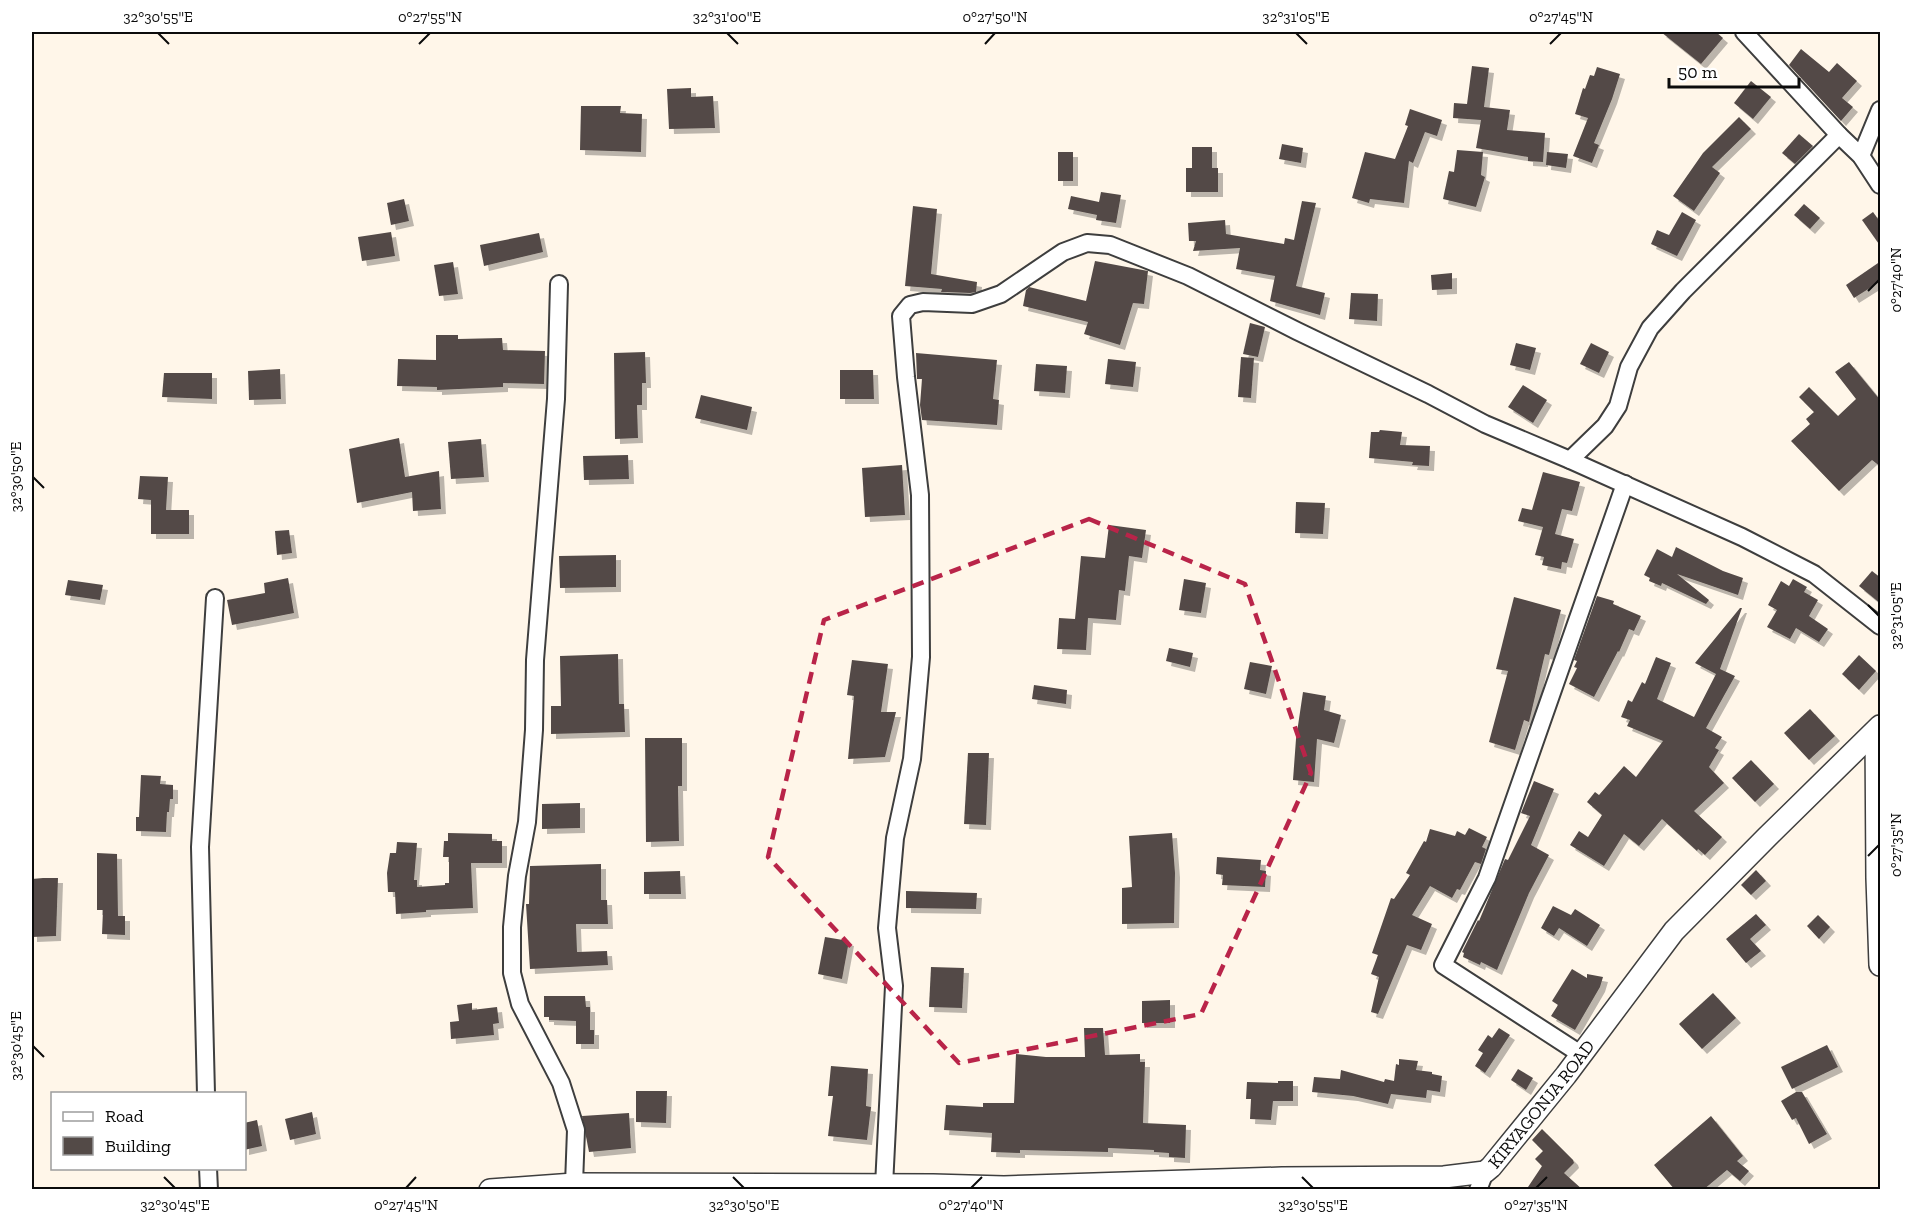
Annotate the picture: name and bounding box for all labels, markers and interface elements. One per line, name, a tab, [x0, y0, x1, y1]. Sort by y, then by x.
text: 32°30'55"E	[123, 8, 193, 26]
text: 0°27'55"N	[398, 8, 462, 26]
text: 32°31'00"E	[693, 8, 761, 26]
text: 0°27'50"N	[962, 8, 1028, 26]
text: 32°31'05"E	[1262, 8, 1330, 26]
text: 0°27'45"N	[1529, 8, 1593, 26]
scale bar	[1669, 51, 1800, 89]
text: 50 m	[1678, 61, 1718, 83]
text: 0°27'40"N	[1887, 247, 1905, 313]
text: 32°30'50"E	[7, 442, 25, 512]
text: 32°31'05"E	[1887, 582, 1905, 650]
text: 0°27'35"N	[1887, 813, 1905, 877]
text: 32°30'45"E	[7, 1011, 25, 1081]
street label: KIRYAGONJA ROAD	[1483, 1036, 1599, 1173]
legend	[51, 1092, 246, 1170]
text: Road	[105, 1105, 144, 1127]
text: Building	[105, 1135, 171, 1157]
text: 32°30'45"E	[140, 1196, 210, 1214]
text: 0°27'45"N	[374, 1196, 438, 1214]
text: 32°30'50"E	[709, 1196, 779, 1214]
text: 0°27'40"N	[938, 1196, 1004, 1214]
text: 32°30'55"E	[1278, 1196, 1348, 1214]
text: 0°27'35"N	[1504, 1196, 1568, 1214]

